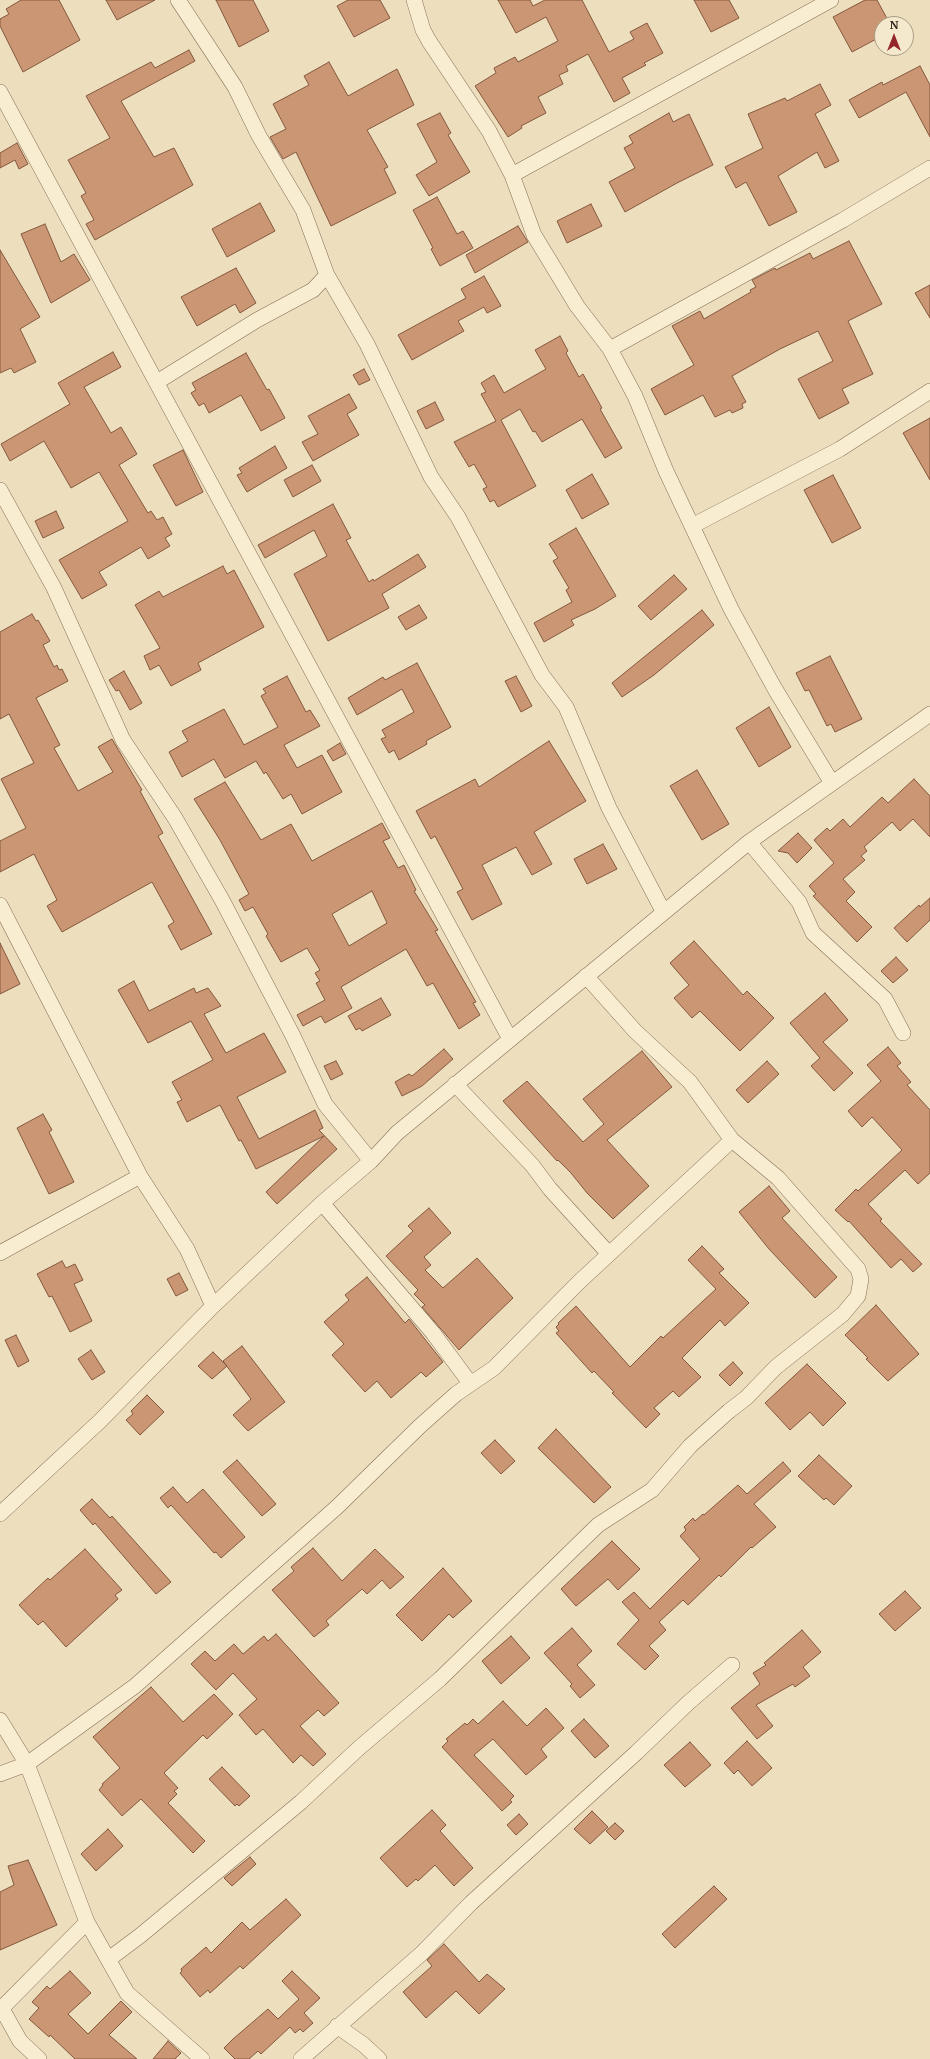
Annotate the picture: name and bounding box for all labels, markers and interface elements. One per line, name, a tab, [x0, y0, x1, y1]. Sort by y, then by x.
north arrow	[874, 16, 914, 56]
text: N	[890, 18, 898, 32]

